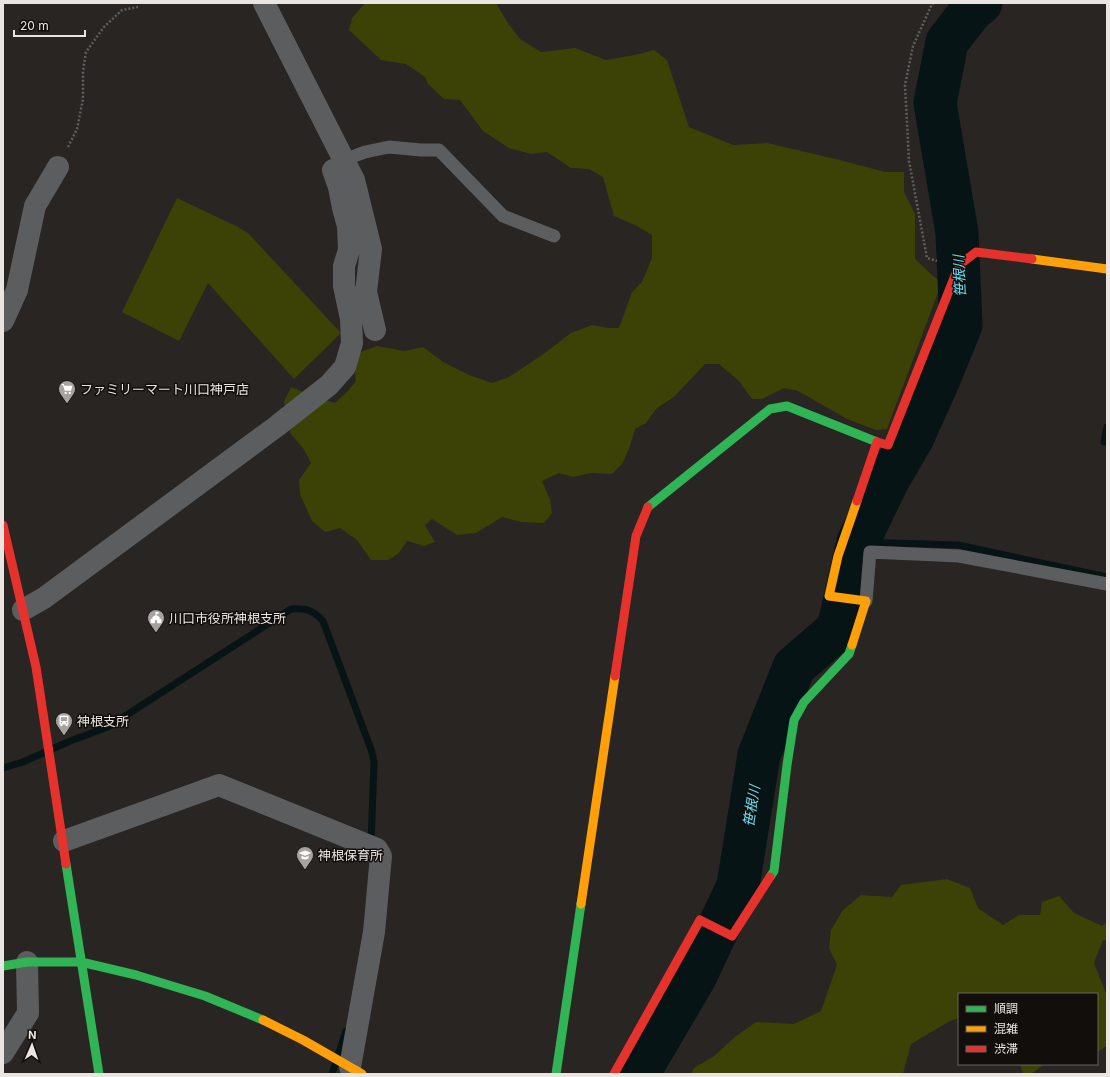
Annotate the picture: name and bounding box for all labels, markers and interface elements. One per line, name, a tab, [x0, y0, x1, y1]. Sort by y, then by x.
scale bar	[14, 12, 85, 38]
text: 20 m	[20, 18, 49, 33]
water label: 笹根川	[949, 253, 969, 297]
supermarket icon: ファミリーマート川口神戸店	[57, 379, 77, 404]
place label: ファミリーマート川口神戸店	[80, 381, 249, 397]
public building icon: 川口市役所神根支所	[146, 608, 166, 633]
place label: 川口市役所神根支所	[169, 610, 286, 626]
bus stop icon: 神根支所	[54, 711, 74, 736]
place label: 神根支所	[77, 713, 129, 729]
water label: 笹根川	[739, 782, 763, 828]
school or university icon: 神根保育所	[295, 845, 315, 870]
place label: 神根保育所	[318, 847, 383, 863]
legend	[958, 993, 1098, 1065]
text: 順調	[994, 1001, 1018, 1016]
text: 混雑	[994, 1021, 1018, 1036]
north arrow	[12, 1025, 52, 1065]
text: N	[28, 1028, 37, 1042]
text: 渋滞	[994, 1041, 1018, 1056]

